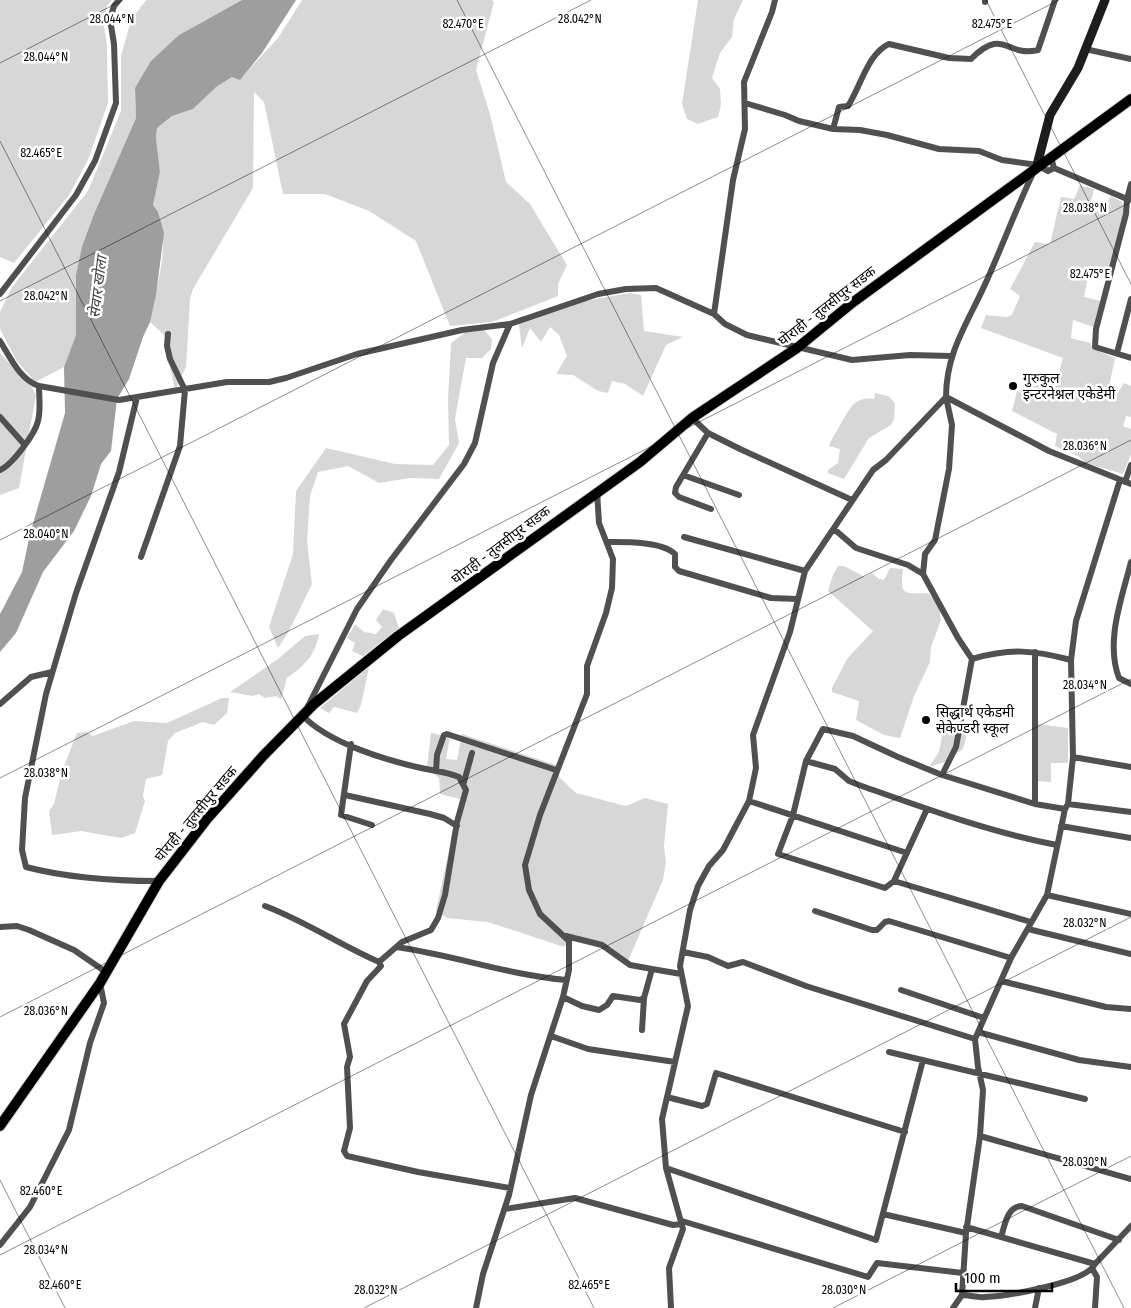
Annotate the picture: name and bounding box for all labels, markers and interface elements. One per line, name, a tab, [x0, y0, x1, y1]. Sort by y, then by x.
text: 28.044°N	[90, 12, 134, 26]
text: 28.042°N	[558, 12, 602, 26]
text: 82.470°E	[442, 17, 484, 31]
text: 82.475°E	[972, 17, 1012, 31]
text: 28.044°N	[24, 50, 68, 64]
text: 82.465°E	[20, 146, 62, 160]
text: 28.038°N	[1063, 201, 1107, 215]
water label: सेवार खोला	[85, 252, 111, 319]
street label: घोराही - तुलसीपुर सडक	[775, 262, 880, 350]
text: 82.475°E	[1070, 267, 1110, 281]
text: 28.042°N	[24, 289, 68, 303]
place label: गुरुकुल इन्टरनेश्नल एकेडेमी	[1023, 370, 1116, 403]
marker: गुरुकुल इन्टरनेश्नल एकेडेमी	[1007, 380, 1019, 392]
text: 28.036°N	[1063, 439, 1107, 453]
street label: घोराही - तुलसीपुर सडक	[448, 502, 555, 588]
text: 28.040°N	[24, 527, 68, 541]
text: 28.034°N	[1063, 678, 1107, 692]
place label: सिद्धार्थ एकेडमी सेकेण्डरी स्कूल	[936, 703, 1014, 738]
marker: सिद्धार्थ एकेडमी सेकेण्डरी स्कूल	[920, 714, 932, 726]
street label: घोराही - तुलसीपुर सडक	[151, 763, 242, 866]
text: 28.038°N	[24, 766, 68, 780]
text: 28.032°N	[1063, 916, 1107, 930]
text: 28.036°N	[24, 1004, 68, 1018]
text: 28.030°N	[1063, 1155, 1107, 1169]
text: 82.460°E	[20, 1184, 63, 1198]
text: 28.034°N	[24, 1243, 68, 1257]
scale bar	[956, 1260, 1052, 1292]
text: 100 m	[964, 1269, 1001, 1287]
text: 82.460°E	[39, 1278, 82, 1292]
text: 82.465°E	[568, 1278, 610, 1292]
text: 28.032°N	[354, 1283, 398, 1297]
text: 28.030°N	[822, 1283, 866, 1297]

